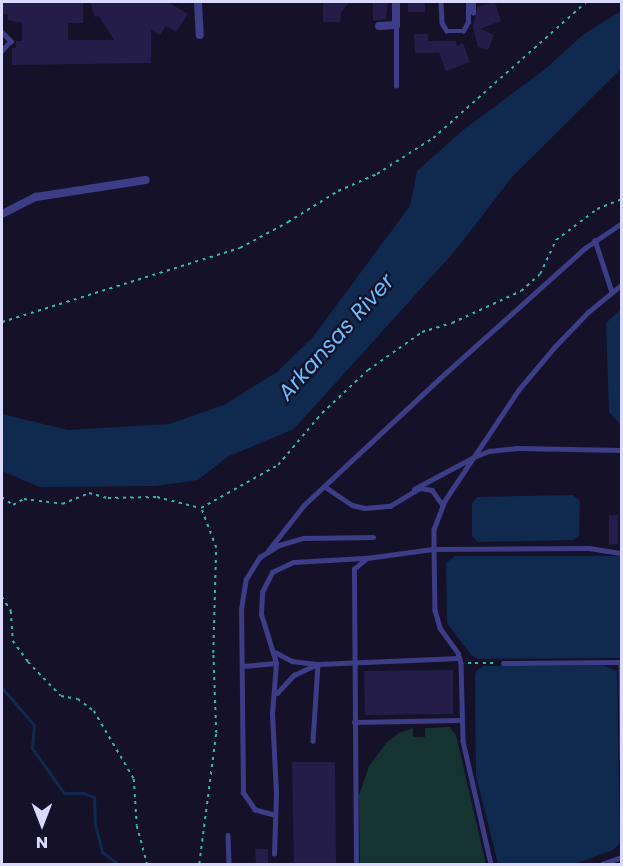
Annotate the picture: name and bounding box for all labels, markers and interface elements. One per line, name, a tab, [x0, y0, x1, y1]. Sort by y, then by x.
water label: Arkansas River	[272, 268, 400, 406]
north arrow	[12, 794, 72, 854]
text: N	[36, 831, 48, 854]

